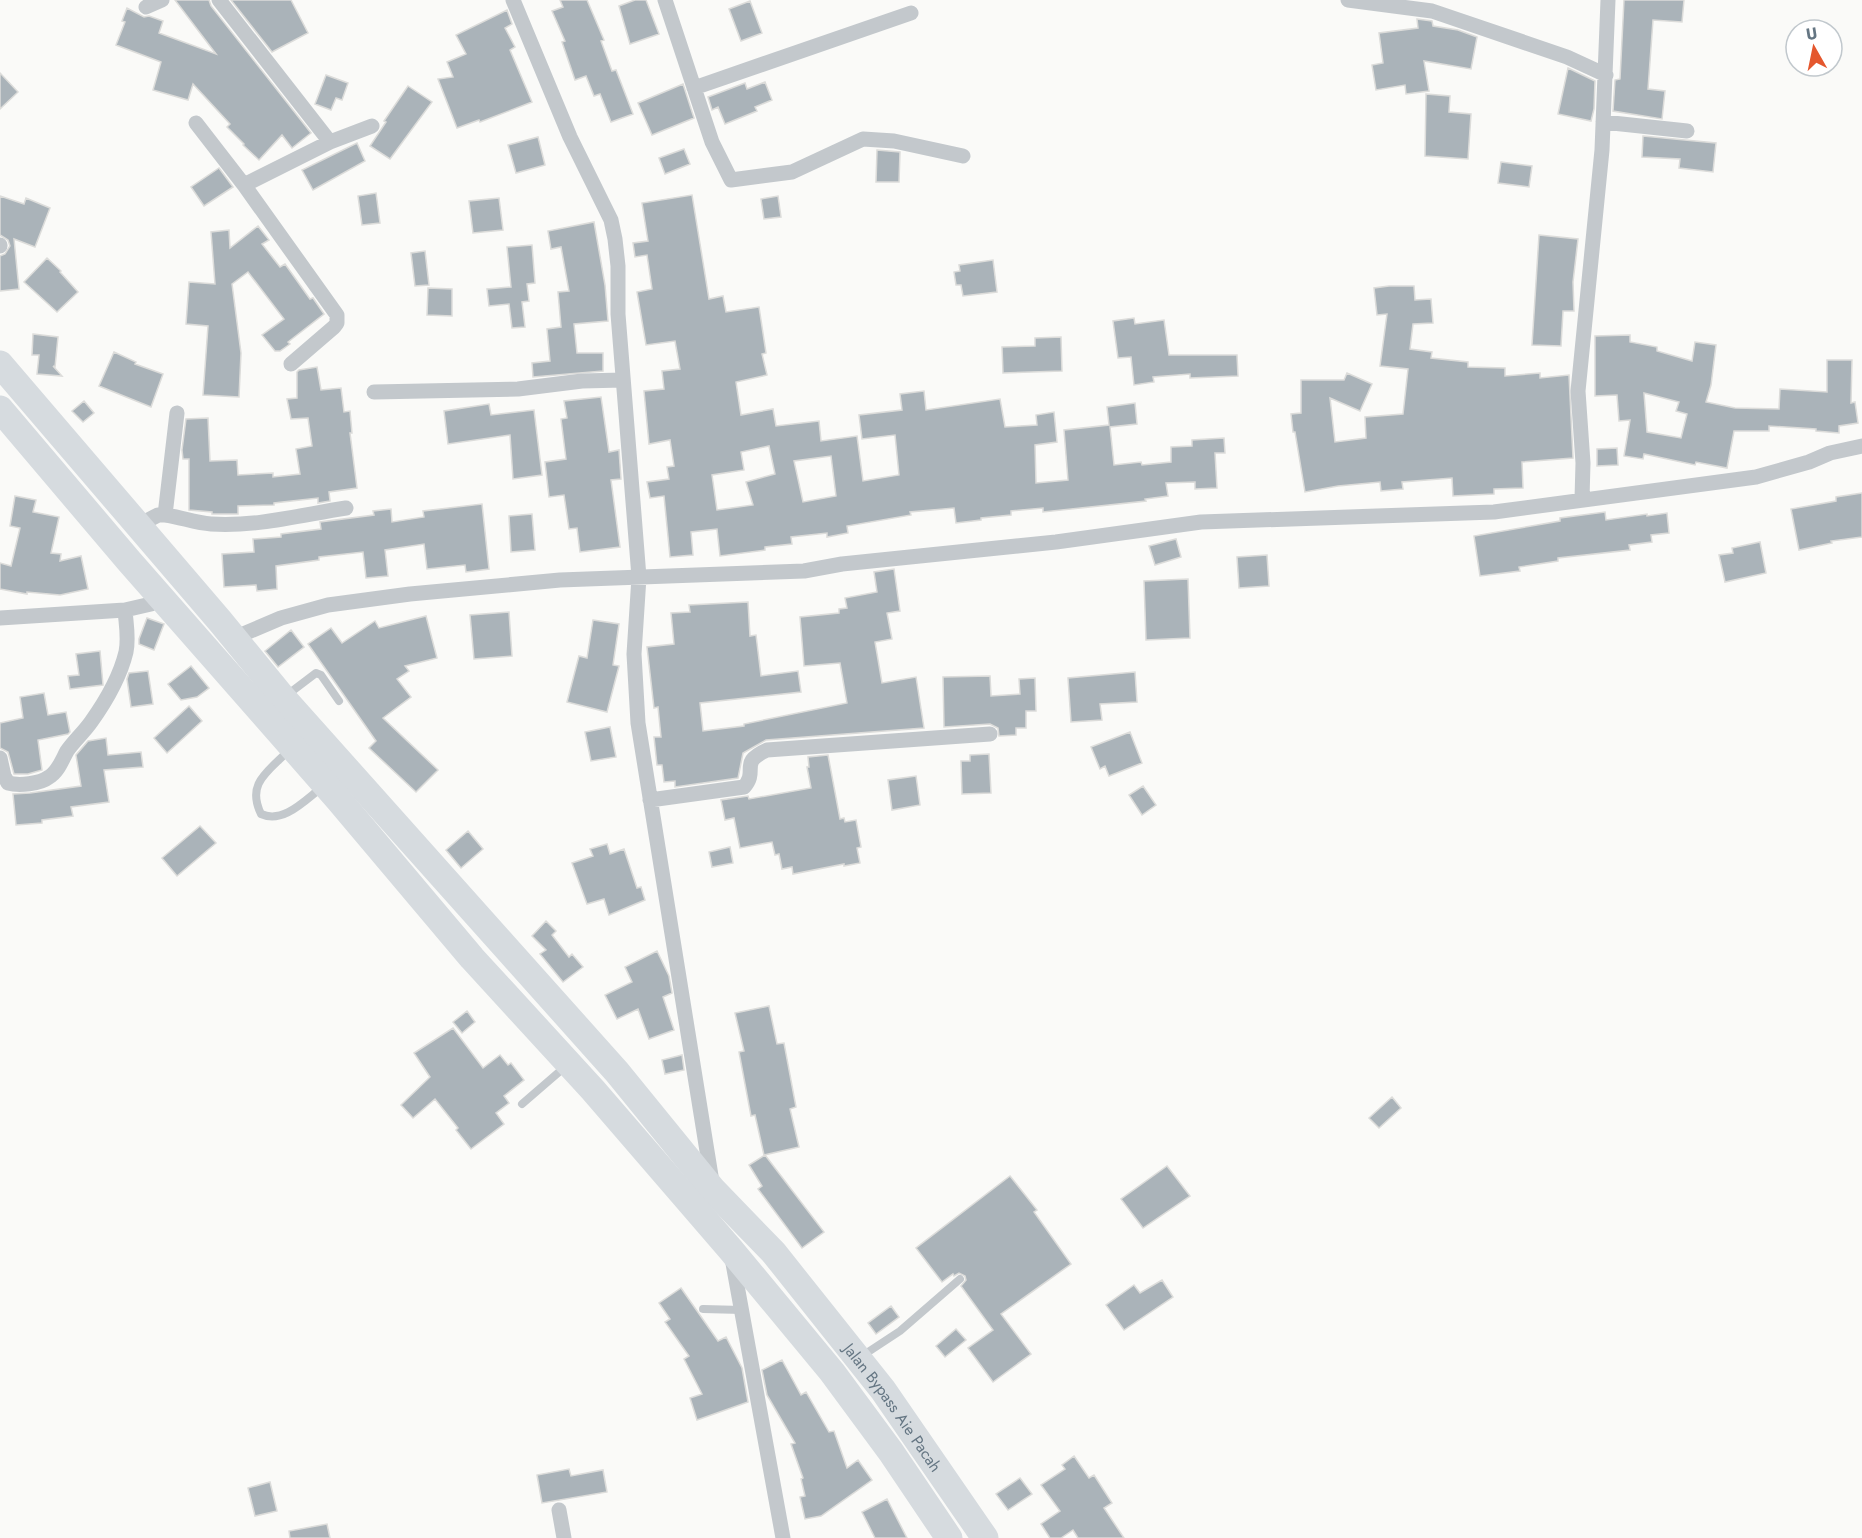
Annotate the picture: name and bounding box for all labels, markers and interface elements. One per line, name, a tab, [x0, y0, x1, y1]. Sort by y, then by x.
north arrow	[1784, 18, 1844, 78]
text: U	[1804, 21, 1819, 46]
street label: Jalan Bypass Aie Pacah	[837, 1336, 948, 1476]

